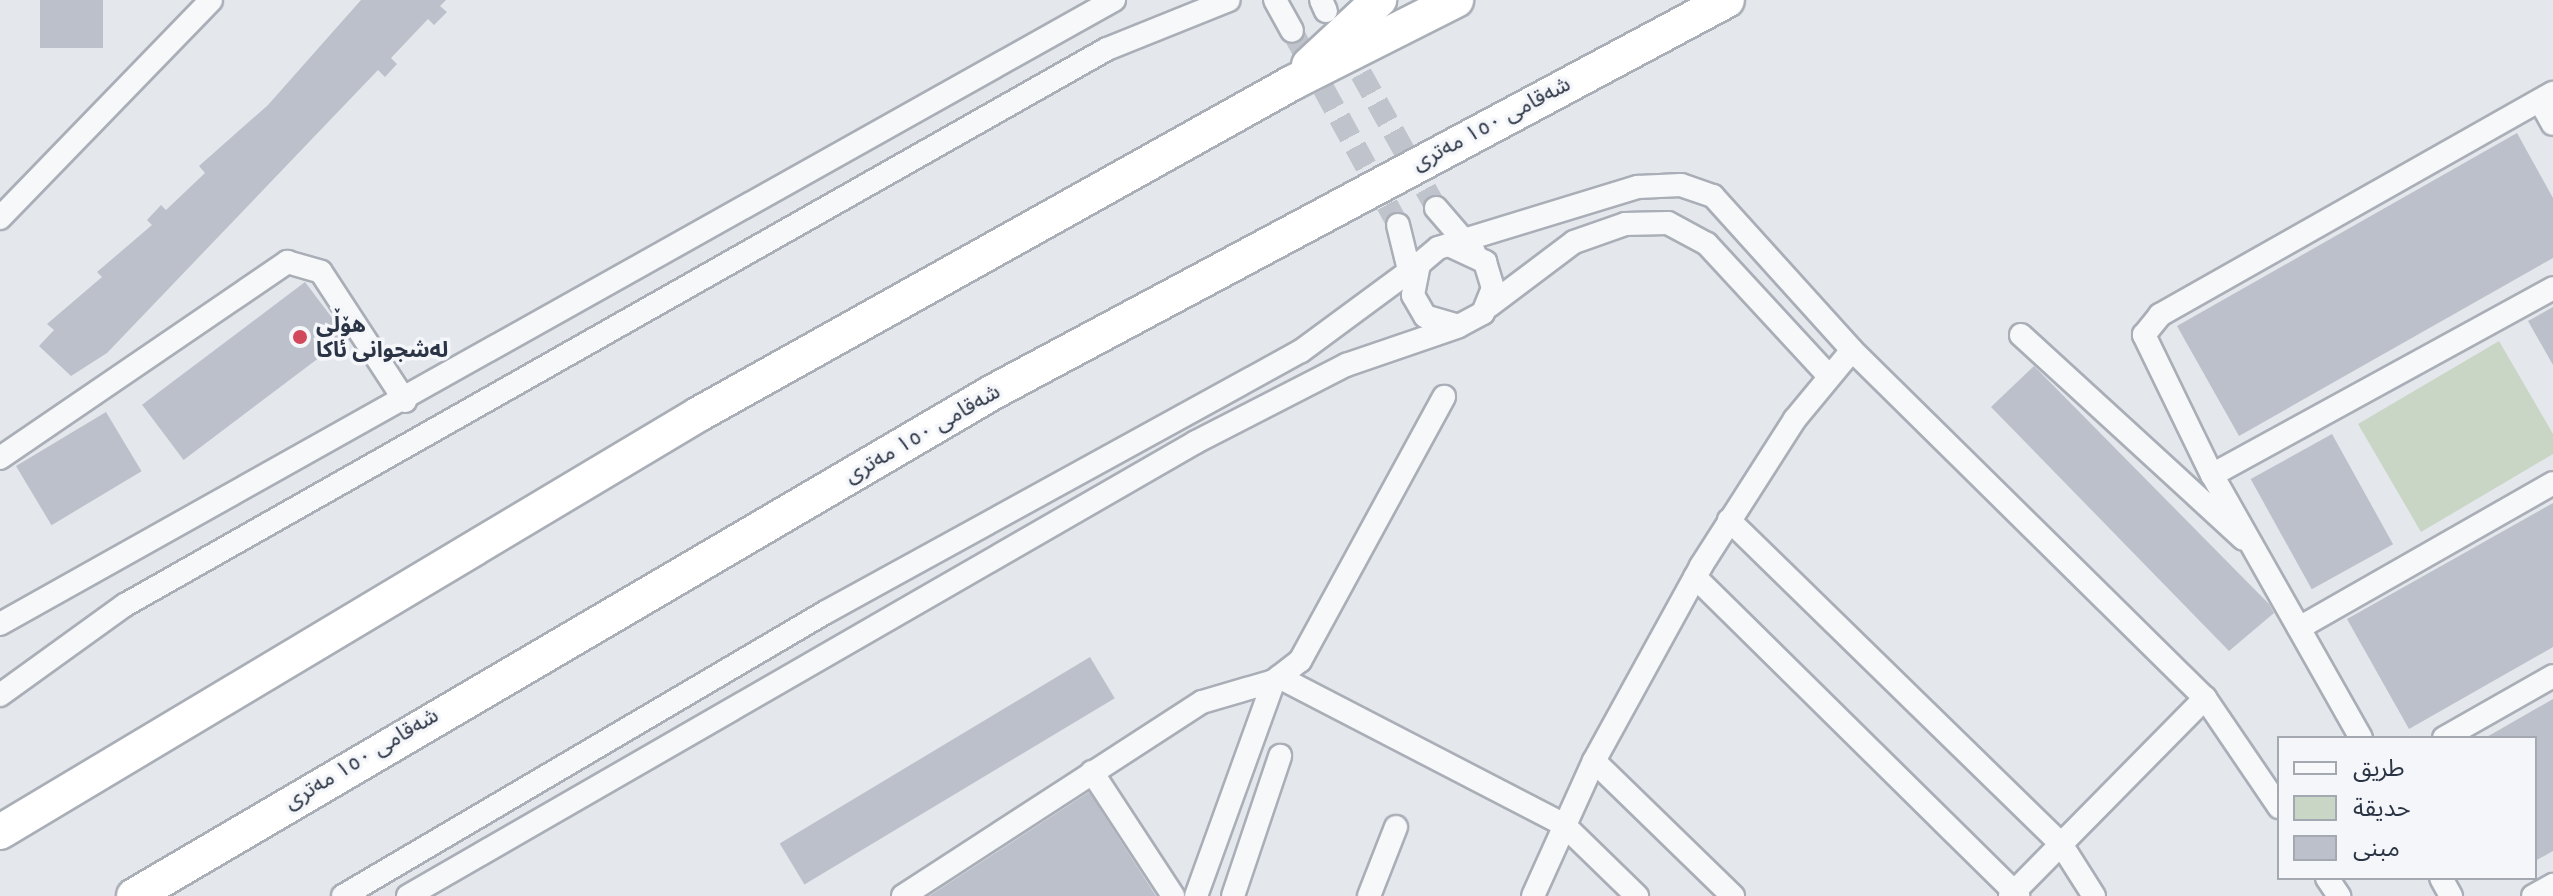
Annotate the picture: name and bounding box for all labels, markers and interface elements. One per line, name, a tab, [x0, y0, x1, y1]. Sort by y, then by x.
street label: شەقامی ١٥٠ مەتری	[1407, 70, 1575, 176]
place label: هۆڵی لەشجوانی ئاکا	[316, 311, 448, 362]
marker: هۆڵی لەشجوانی ئاکا	[291, 328, 309, 346]
street label: شەقامی ١٥٠ مەتری	[839, 378, 1005, 488]
street label: شەقامی ١٥٠ مەتری	[279, 701, 443, 815]
legend	[2277, 736, 2537, 880]
text: طريق	[2353, 754, 2405, 782]
text: حديقة	[2353, 794, 2411, 822]
text: مبنى	[2353, 834, 2400, 862]

